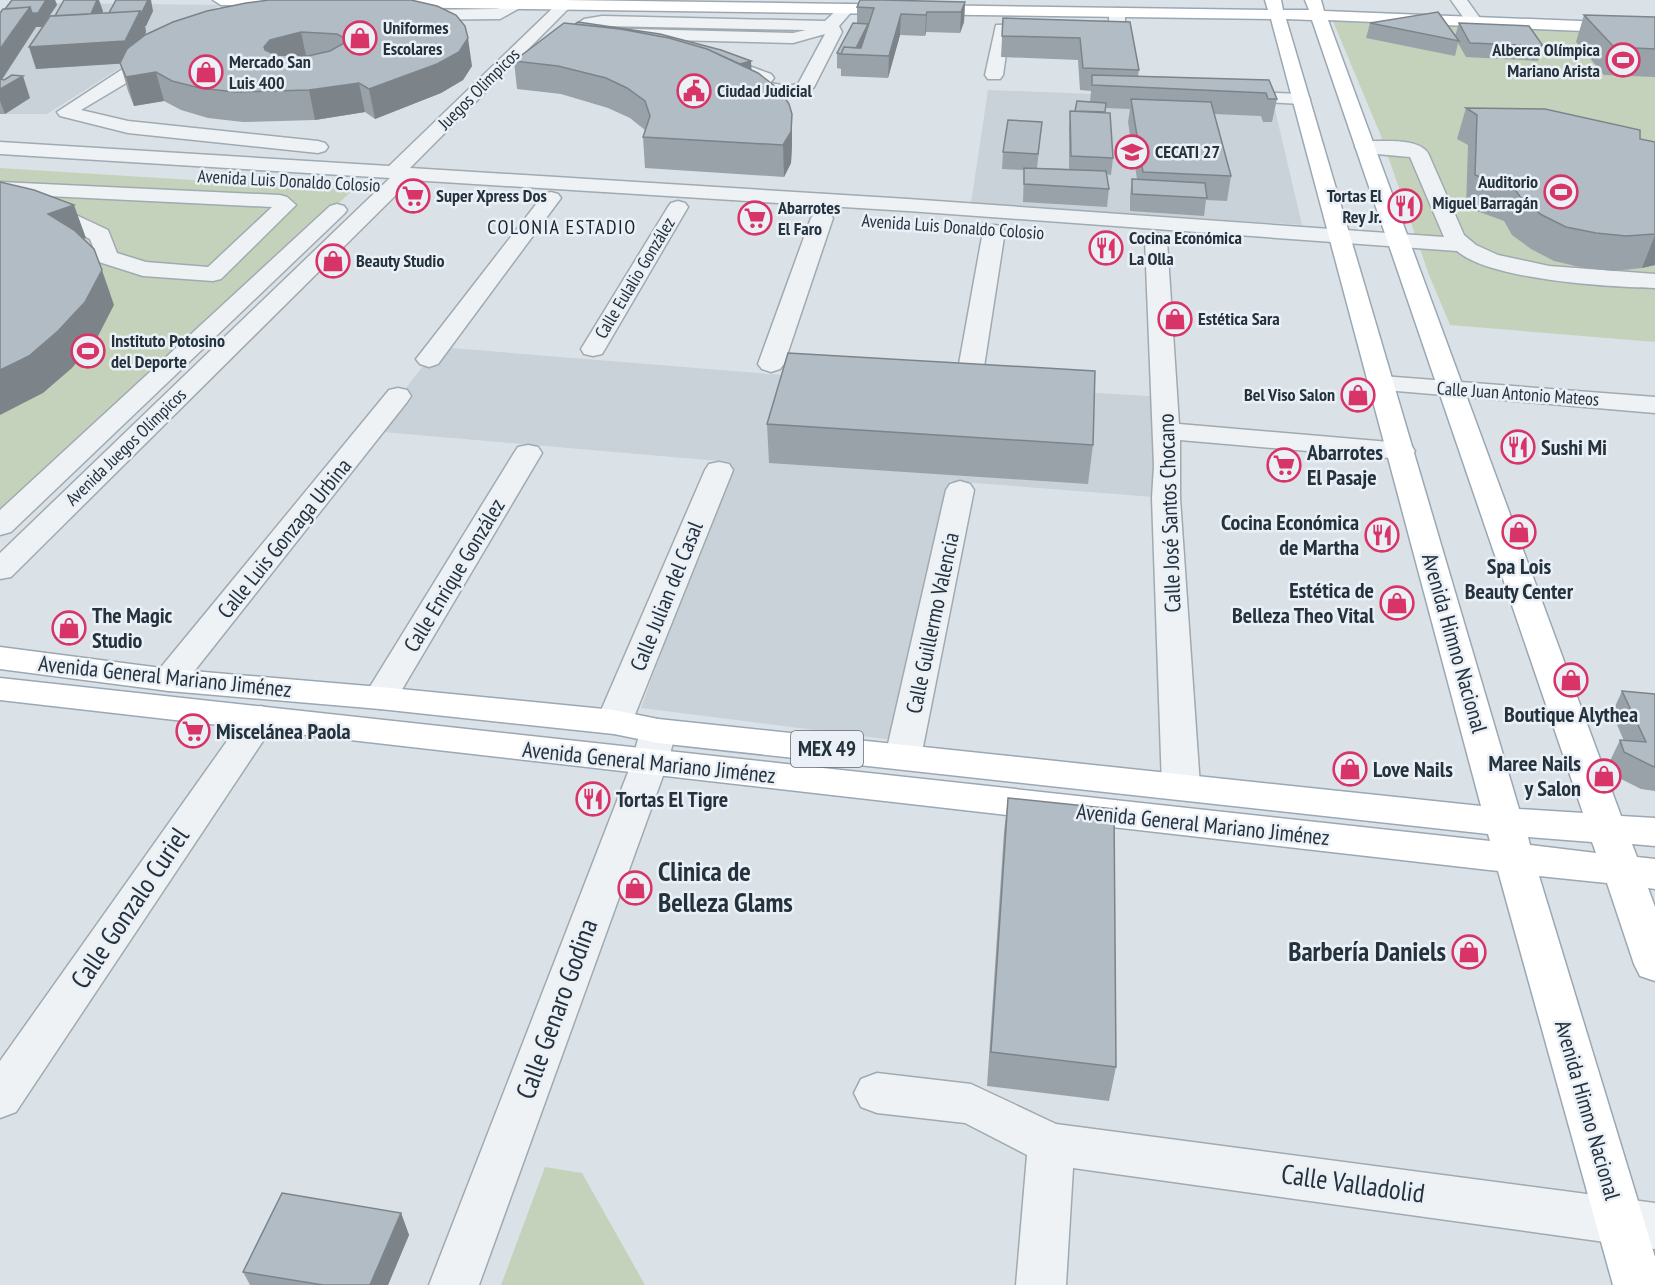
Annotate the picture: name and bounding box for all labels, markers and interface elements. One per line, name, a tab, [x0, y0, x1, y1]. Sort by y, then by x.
place label: Uniformes Escolares	[383, 16, 448, 60]
shop icon: Uniformes Escolares	[342, 20, 378, 56]
place label: Alberca Olímpica Mariano Arista	[1491, 38, 1600, 82]
sports icon: Alberca Olímpica Mariano Arista	[1605, 42, 1641, 78]
street label: Juegos Olimpicos	[432, 43, 524, 135]
place label: Mercado San Luis 400	[229, 50, 311, 94]
shop icon: Mercado San Luis 400	[188, 54, 224, 90]
public building icon: Ciudad Judicial	[676, 73, 712, 109]
place label: Ciudad Judicial	[717, 79, 813, 102]
school or university icon: CECATI 27	[1114, 134, 1150, 170]
place label: CECATI 27	[1155, 140, 1220, 163]
street label: Avenida Luis Donaldo Colosio	[197, 164, 381, 197]
place label: Auditorio Miguel Barragán	[1433, 170, 1538, 214]
sports icon: Auditorio Miguel Barragán	[1543, 174, 1579, 210]
supermarket icon: Super Xpress Dos	[395, 178, 431, 214]
place label: Super Xpress Dos	[436, 184, 547, 207]
place label: Tortas El Rey Jr.	[1327, 184, 1383, 228]
restaurant icon: Tortas El Rey Jr.	[1387, 188, 1423, 224]
place label: Abarrotes El Faro	[777, 196, 840, 240]
supermarket icon: Abarrotes El Faro	[737, 200, 773, 236]
street label: Avenida Luis Donaldo Colosio	[861, 209, 1045, 244]
street label: Calle Eulalio González	[589, 213, 680, 343]
district label: COLONIA ESTADIO	[487, 214, 637, 240]
place label: Cocina Económica La Olla	[1129, 226, 1242, 270]
restaurant icon: Cocina Económica La Olla	[1088, 230, 1124, 266]
shop icon: Beauty Studio	[315, 243, 351, 279]
place label: Beauty Studio	[356, 249, 444, 272]
shop icon: Estética Sara	[1157, 301, 1193, 337]
place label: Estética Sara	[1198, 307, 1280, 330]
place label: Instituto Potosino del Deporte	[111, 329, 225, 373]
sports icon: Instituto Potosino del Deporte	[70, 333, 106, 369]
street label: Calle Juan Antonio Mateos	[1436, 376, 1600, 411]
shop icon: Bel Viso Salon	[1340, 377, 1376, 413]
street label: Avenida Juegos Olímpicos	[60, 383, 191, 510]
place label: Bel Viso Salon	[1244, 383, 1335, 406]
street label: Calle José Santos Chocano	[1152, 413, 1186, 613]
restaurant icon: Sushi Mi	[1500, 429, 1536, 465]
place label: Sushi Mi	[1541, 433, 1607, 461]
place label: Abarrotes El Pasaje	[1306, 438, 1383, 491]
supermarket icon: Abarrotes El Pasaje	[1266, 447, 1302, 483]
street label: Calle Luis Gonzaga Urbina	[211, 452, 357, 624]
street label: Calle Enrique González	[397, 493, 511, 657]
place label: Cocina Económica de Martha	[1221, 508, 1359, 561]
shop icon: Spa Lois Beauty Center	[1501, 514, 1537, 550]
street label: Calle Julian del Casal	[623, 516, 709, 675]
restaurant icon: Cocina Económica de Martha	[1364, 517, 1400, 553]
street label: Calle Guillermo Valencia	[899, 530, 965, 716]
street label: Avenida Himno Nacional	[1416, 550, 1494, 737]
place label: Spa Lois Beauty Center	[1465, 552, 1574, 605]
place label: Estética de Belleza Theo Vital	[1232, 576, 1375, 629]
shop icon: Estética de Belleza Theo Vital	[1379, 585, 1415, 621]
place label: The Magic Studio	[92, 601, 173, 654]
shop icon: The Magic Studio	[51, 610, 87, 646]
street label: Avenida General Mariano Jiménez	[37, 649, 293, 703]
shop icon: Boutique Alythea	[1553, 662, 1589, 698]
place label: Boutique Alythea	[1504, 700, 1638, 728]
supermarket icon: Miscelánea Paola	[175, 713, 211, 749]
place label: Miscelánea Paola	[216, 717, 351, 745]
road number: MEX 49	[791, 731, 863, 767]
street label: Avenida General Mariano Jiménez	[521, 735, 777, 789]
place label: Maree Nails y Salon	[1489, 749, 1581, 802]
shop icon: Love Nails	[1332, 751, 1368, 787]
place label: Love Nails	[1373, 755, 1453, 783]
shop icon: Maree Nails y Salon	[1586, 758, 1622, 794]
restaurant icon: Tortas El Tigre	[575, 781, 611, 817]
place label: Tortas El Tigre	[616, 785, 728, 813]
street label: Avenida General Mariano Jiménez	[1075, 797, 1331, 851]
street label: Calle Gonzalo Curiel	[63, 820, 196, 995]
place label: Clinica de Belleza Glams	[658, 854, 793, 919]
shop icon: Clinica de Belleza Glams	[617, 870, 653, 906]
street label: Calle Genaro Godina	[508, 914, 604, 1103]
place label: Barbería Daniels	[1288, 934, 1446, 968]
shop icon: Barbería Daniels	[1451, 934, 1487, 970]
street label: Avenida Himno Nacional	[1549, 1017, 1627, 1204]
street label: Calle Valladolid	[1279, 1156, 1427, 1210]

